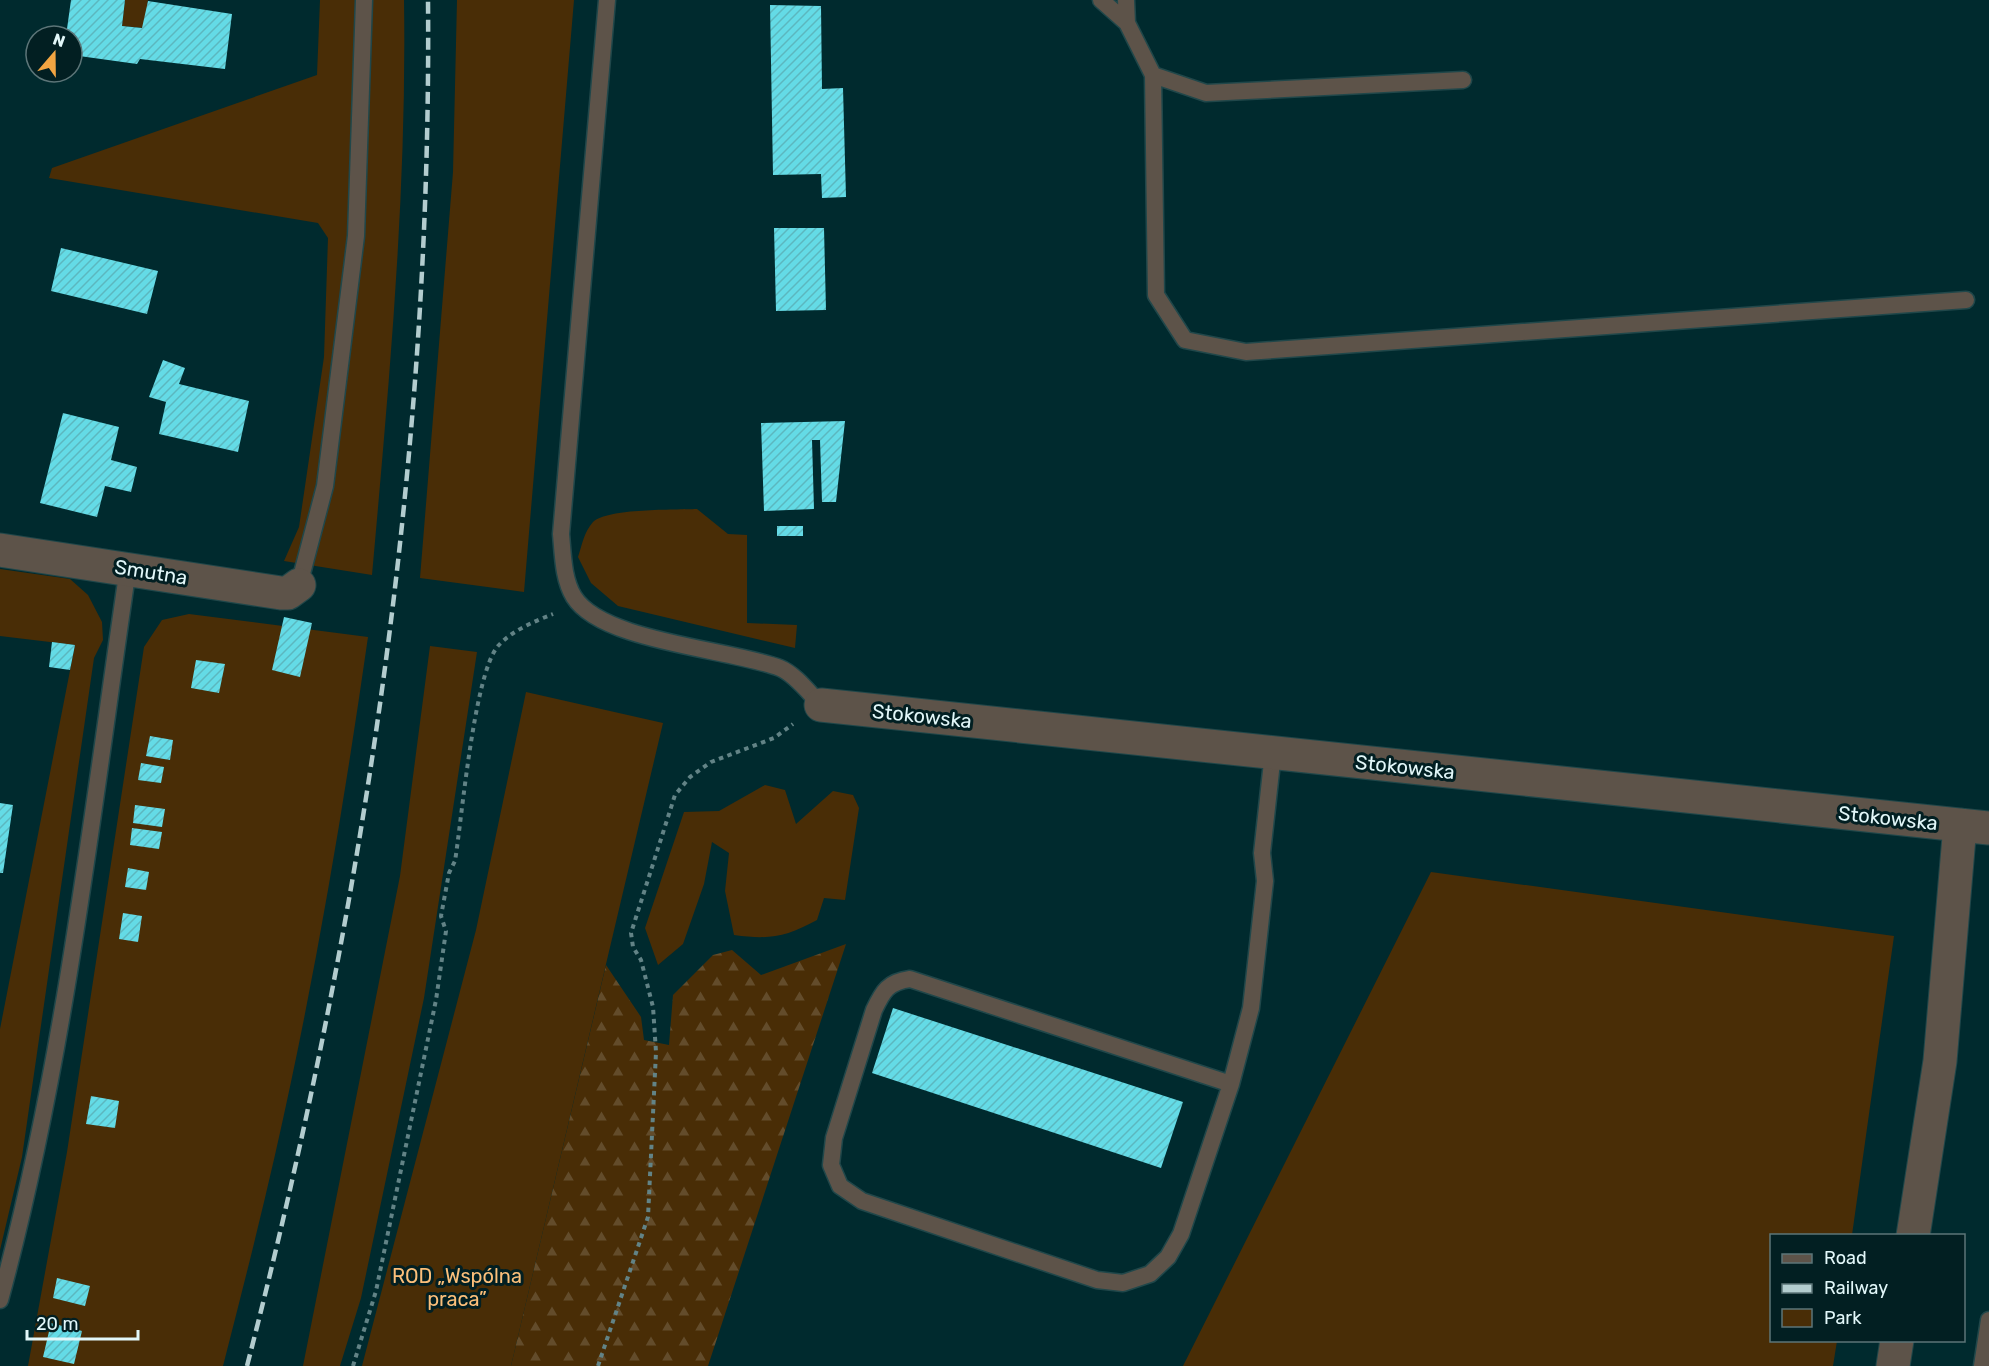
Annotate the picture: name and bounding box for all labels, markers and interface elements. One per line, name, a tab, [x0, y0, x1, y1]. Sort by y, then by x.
north arrow	[24, 24, 84, 84]
text: N	[50, 29, 68, 51]
street label: Smutna	[113, 554, 189, 590]
street label: Stokowska	[871, 699, 973, 733]
street label: Stokowska	[1354, 750, 1456, 784]
street label: Stokowska	[1837, 801, 1939, 835]
legend	[1770, 1234, 1965, 1342]
text: Road	[1824, 1247, 1867, 1269]
park label: ROD „Wspólna praca”	[392, 1264, 522, 1311]
text: Railway	[1824, 1277, 1888, 1299]
scale bar	[27, 1303, 138, 1341]
text: Park	[1824, 1307, 1862, 1329]
text: 20 m	[36, 1313, 78, 1335]

